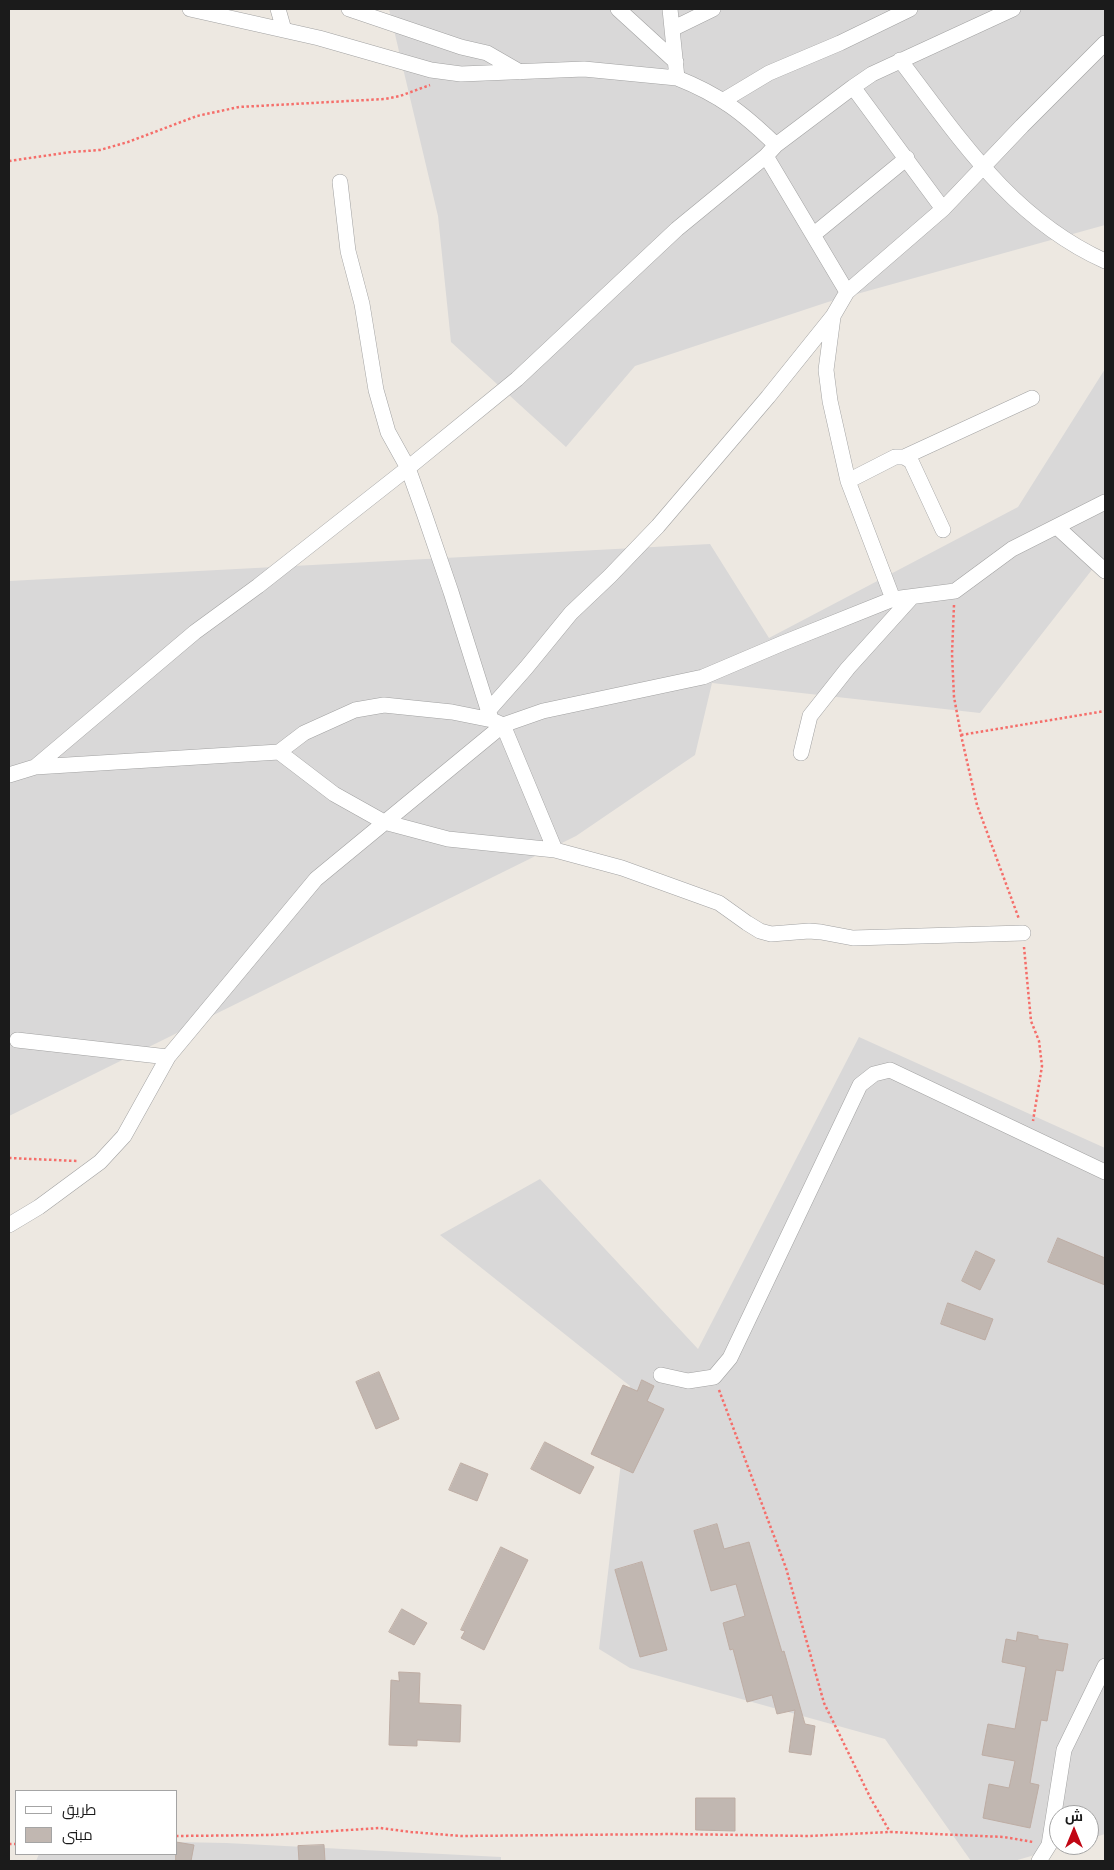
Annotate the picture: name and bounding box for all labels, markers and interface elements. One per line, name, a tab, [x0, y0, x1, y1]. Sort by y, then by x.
legend	[15, 1790, 178, 1855]
text: طريق	[62, 1800, 96, 1819]
north arrow	[1049, 1805, 1099, 1855]
text: ش	[1065, 1807, 1083, 1825]
text: مبنى	[62, 1825, 93, 1844]

